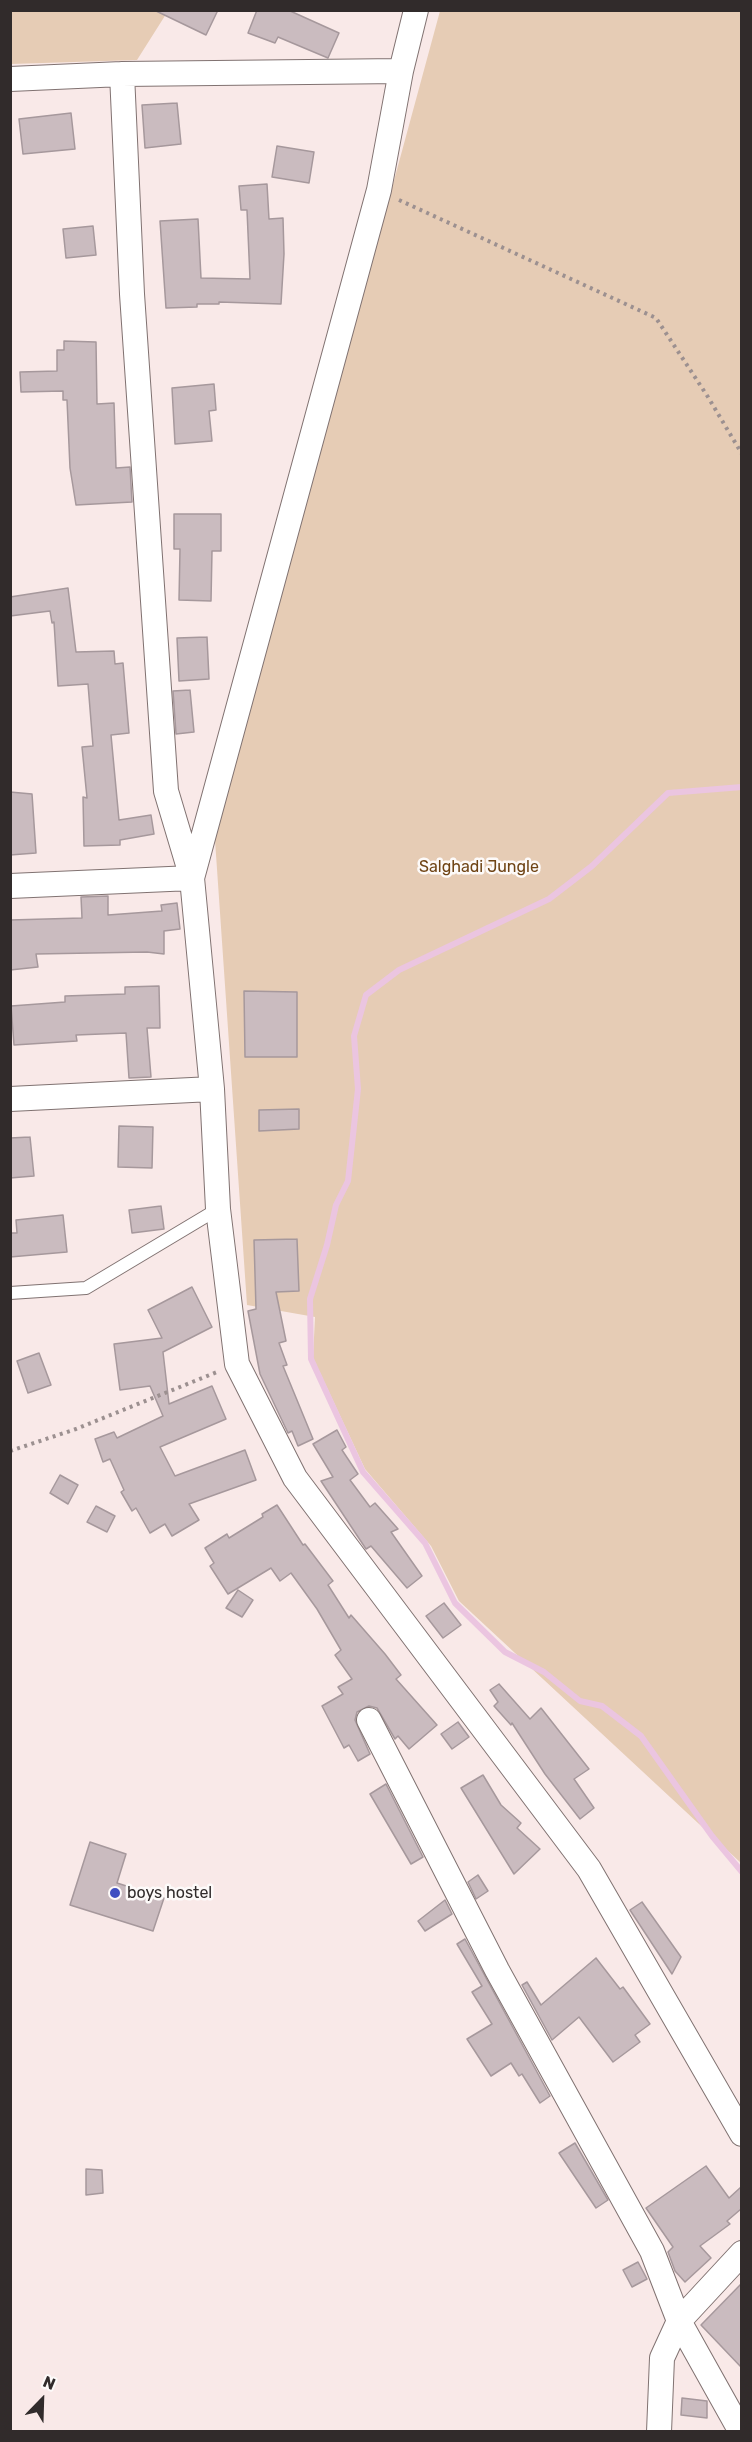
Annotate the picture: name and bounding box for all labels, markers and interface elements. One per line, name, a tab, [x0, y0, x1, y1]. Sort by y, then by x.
park label: Salghadi Jungle	[419, 857, 539, 877]
place label: boys hostel	[127, 1883, 212, 1903]
marker: boys hostel	[108, 1886, 122, 1900]
north arrow	[12, 2370, 72, 2430]
text: N	[40, 2372, 58, 2394]

